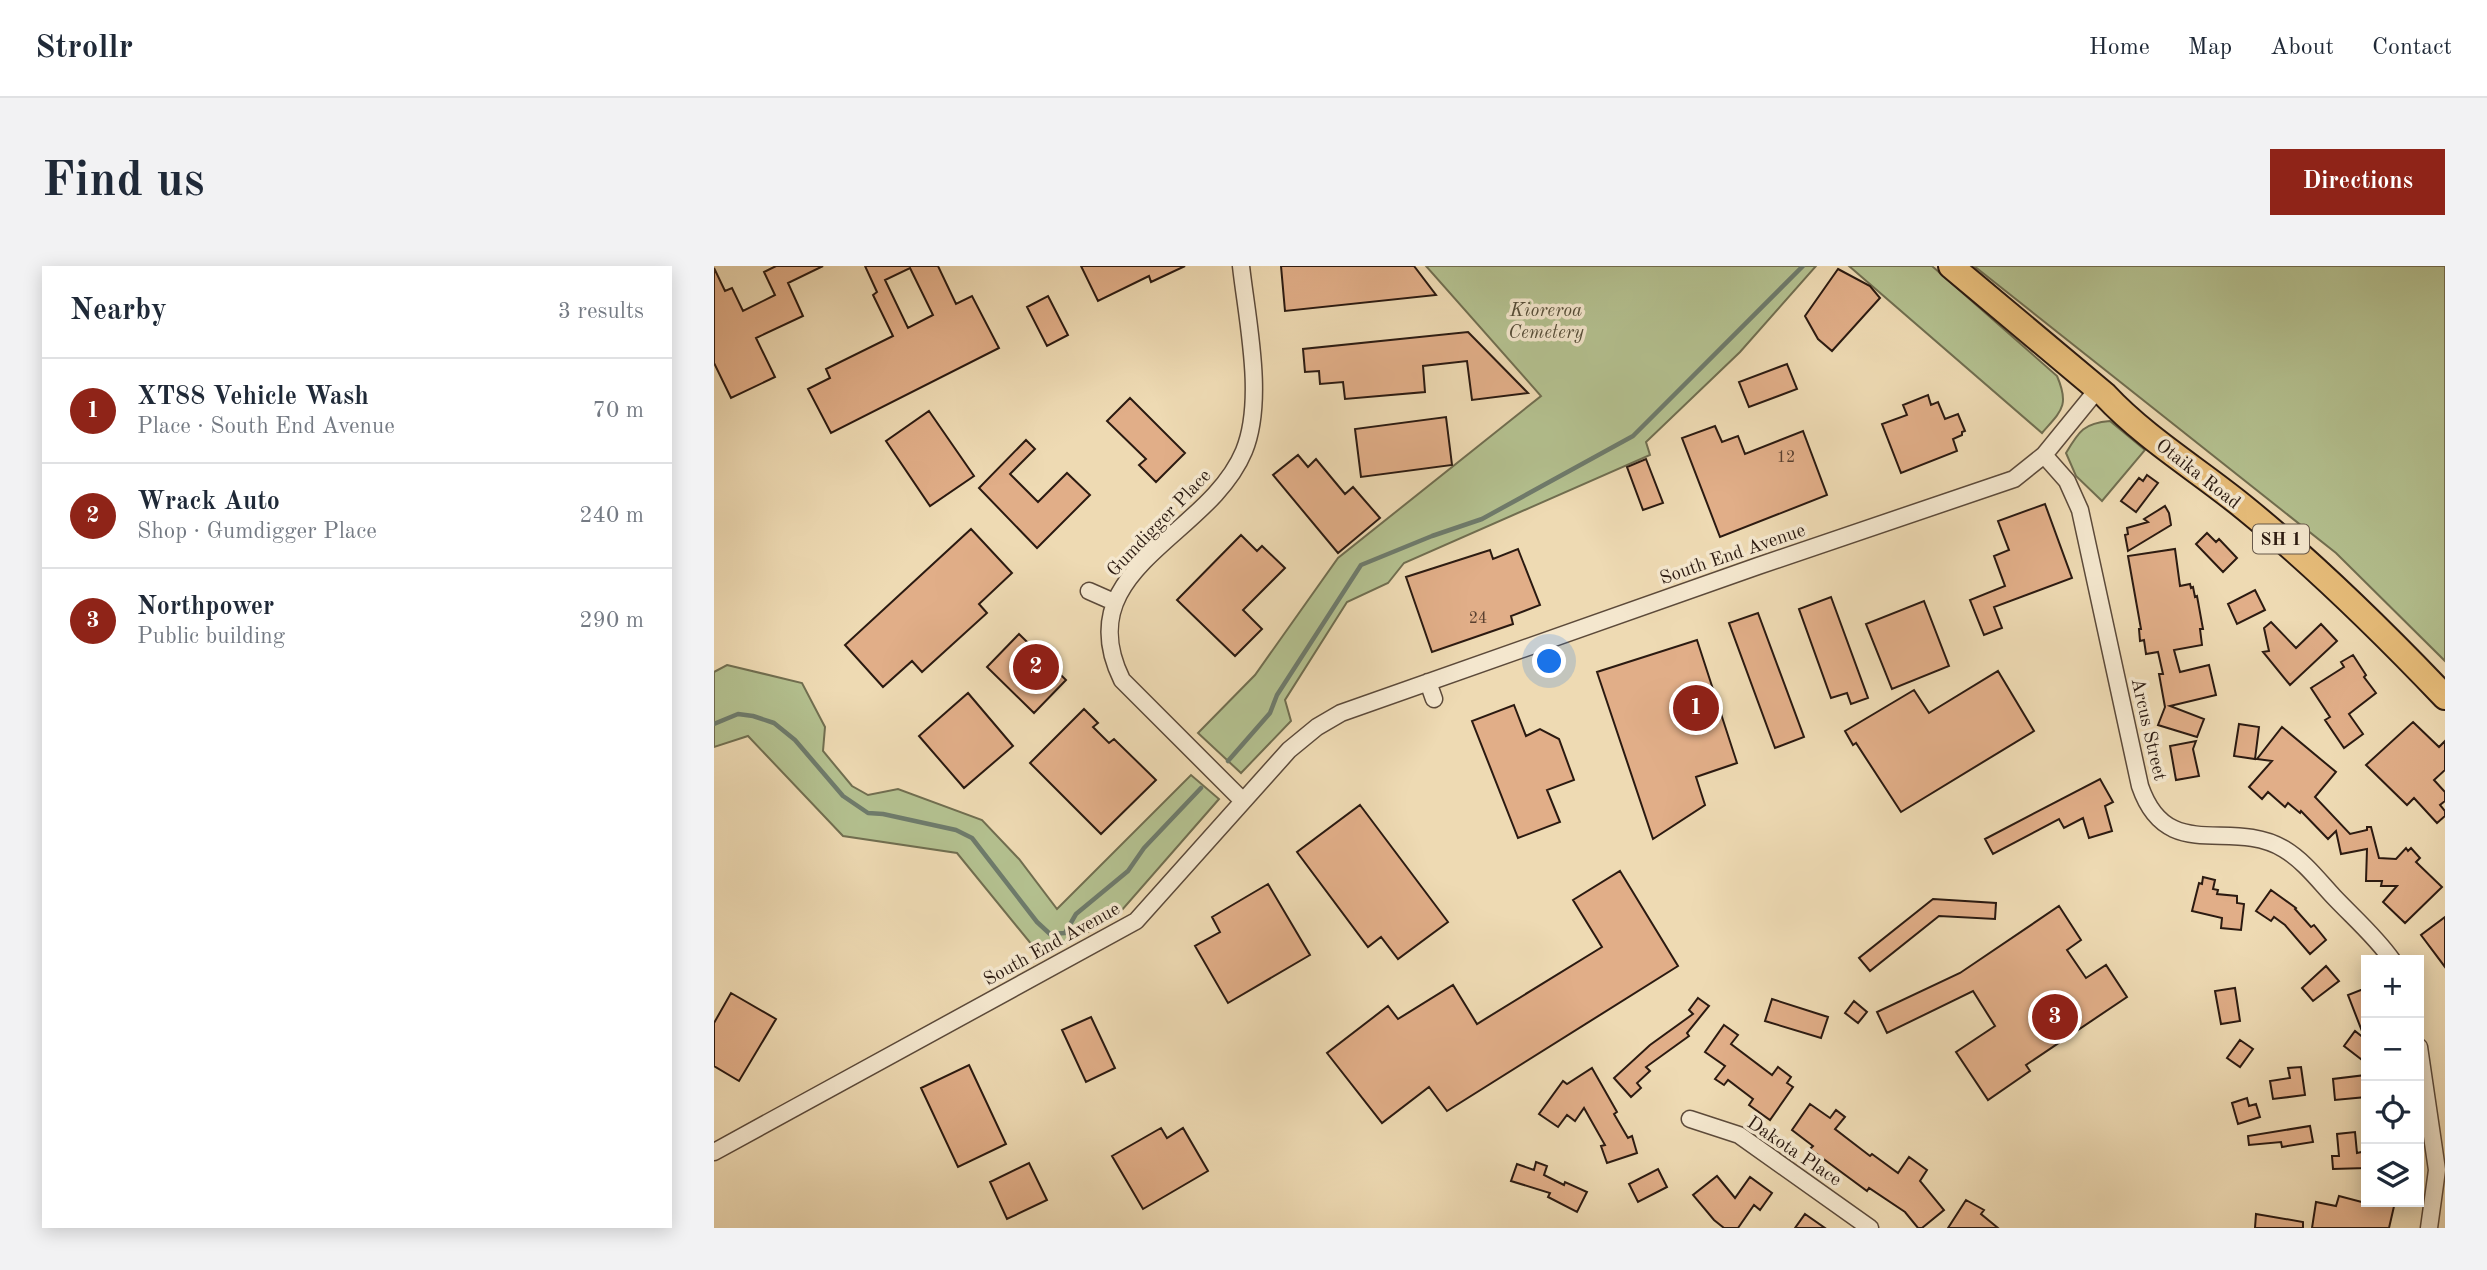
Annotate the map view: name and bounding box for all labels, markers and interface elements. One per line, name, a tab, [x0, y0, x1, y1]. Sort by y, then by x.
text: Strollr	[35, 32, 133, 65]
text: Home	[2089, 36, 2150, 60]
text: Map	[2188, 36, 2232, 60]
text: About	[2270, 36, 2334, 60]
text: Contact	[2372, 36, 2452, 60]
button: Directions	[2270, 149, 2445, 215]
text: Find us	[42, 158, 205, 207]
text: Nearby	[70, 296, 167, 326]
text: 3 results	[558, 300, 644, 323]
park label: Kioreroa Cemetery	[1508, 302, 1584, 343]
text: XT88 Vehicle Wash	[137, 384, 369, 410]
text: 1	[86, 399, 100, 422]
text: 70 m	[593, 399, 644, 422]
text: Place · South End Avenue	[137, 415, 395, 438]
street label: Otaika Road	[2152, 436, 2243, 514]
house number: 12	[1777, 450, 1795, 466]
street label: Gumdigger Place	[1104, 466, 1216, 581]
text: Wrack Auto	[137, 489, 280, 515]
text: 2	[86, 504, 100, 527]
text: 240 m	[579, 504, 644, 527]
text: Shop · Gumdigger Place	[137, 520, 377, 543]
street label: South End Avenue	[1658, 522, 1808, 589]
road number: SH 1	[2253, 524, 2309, 554]
text: Northpower	[137, 594, 274, 620]
text: 3	[86, 609, 100, 632]
text: 290 m	[579, 609, 644, 632]
house number: 24	[1469, 611, 1487, 627]
text: Public building	[137, 625, 285, 648]
pin: 2	[1013, 641, 1059, 693]
your location	[1532, 644, 1566, 678]
street label: Arcus Street	[2127, 676, 2169, 783]
pin: 1	[1673, 682, 1719, 734]
street label: South End Avenue	[981, 900, 1124, 990]
map controls	[2361, 955, 2424, 1207]
button: +	[2361, 955, 2424, 1018]
pin: 3	[2032, 991, 2078, 1043]
button: −	[2361, 1018, 2424, 1081]
button: locate	[2361, 1081, 2424, 1144]
street label: Dakota Place	[1743, 1114, 1844, 1191]
button: layers	[2361, 1144, 2424, 1207]

